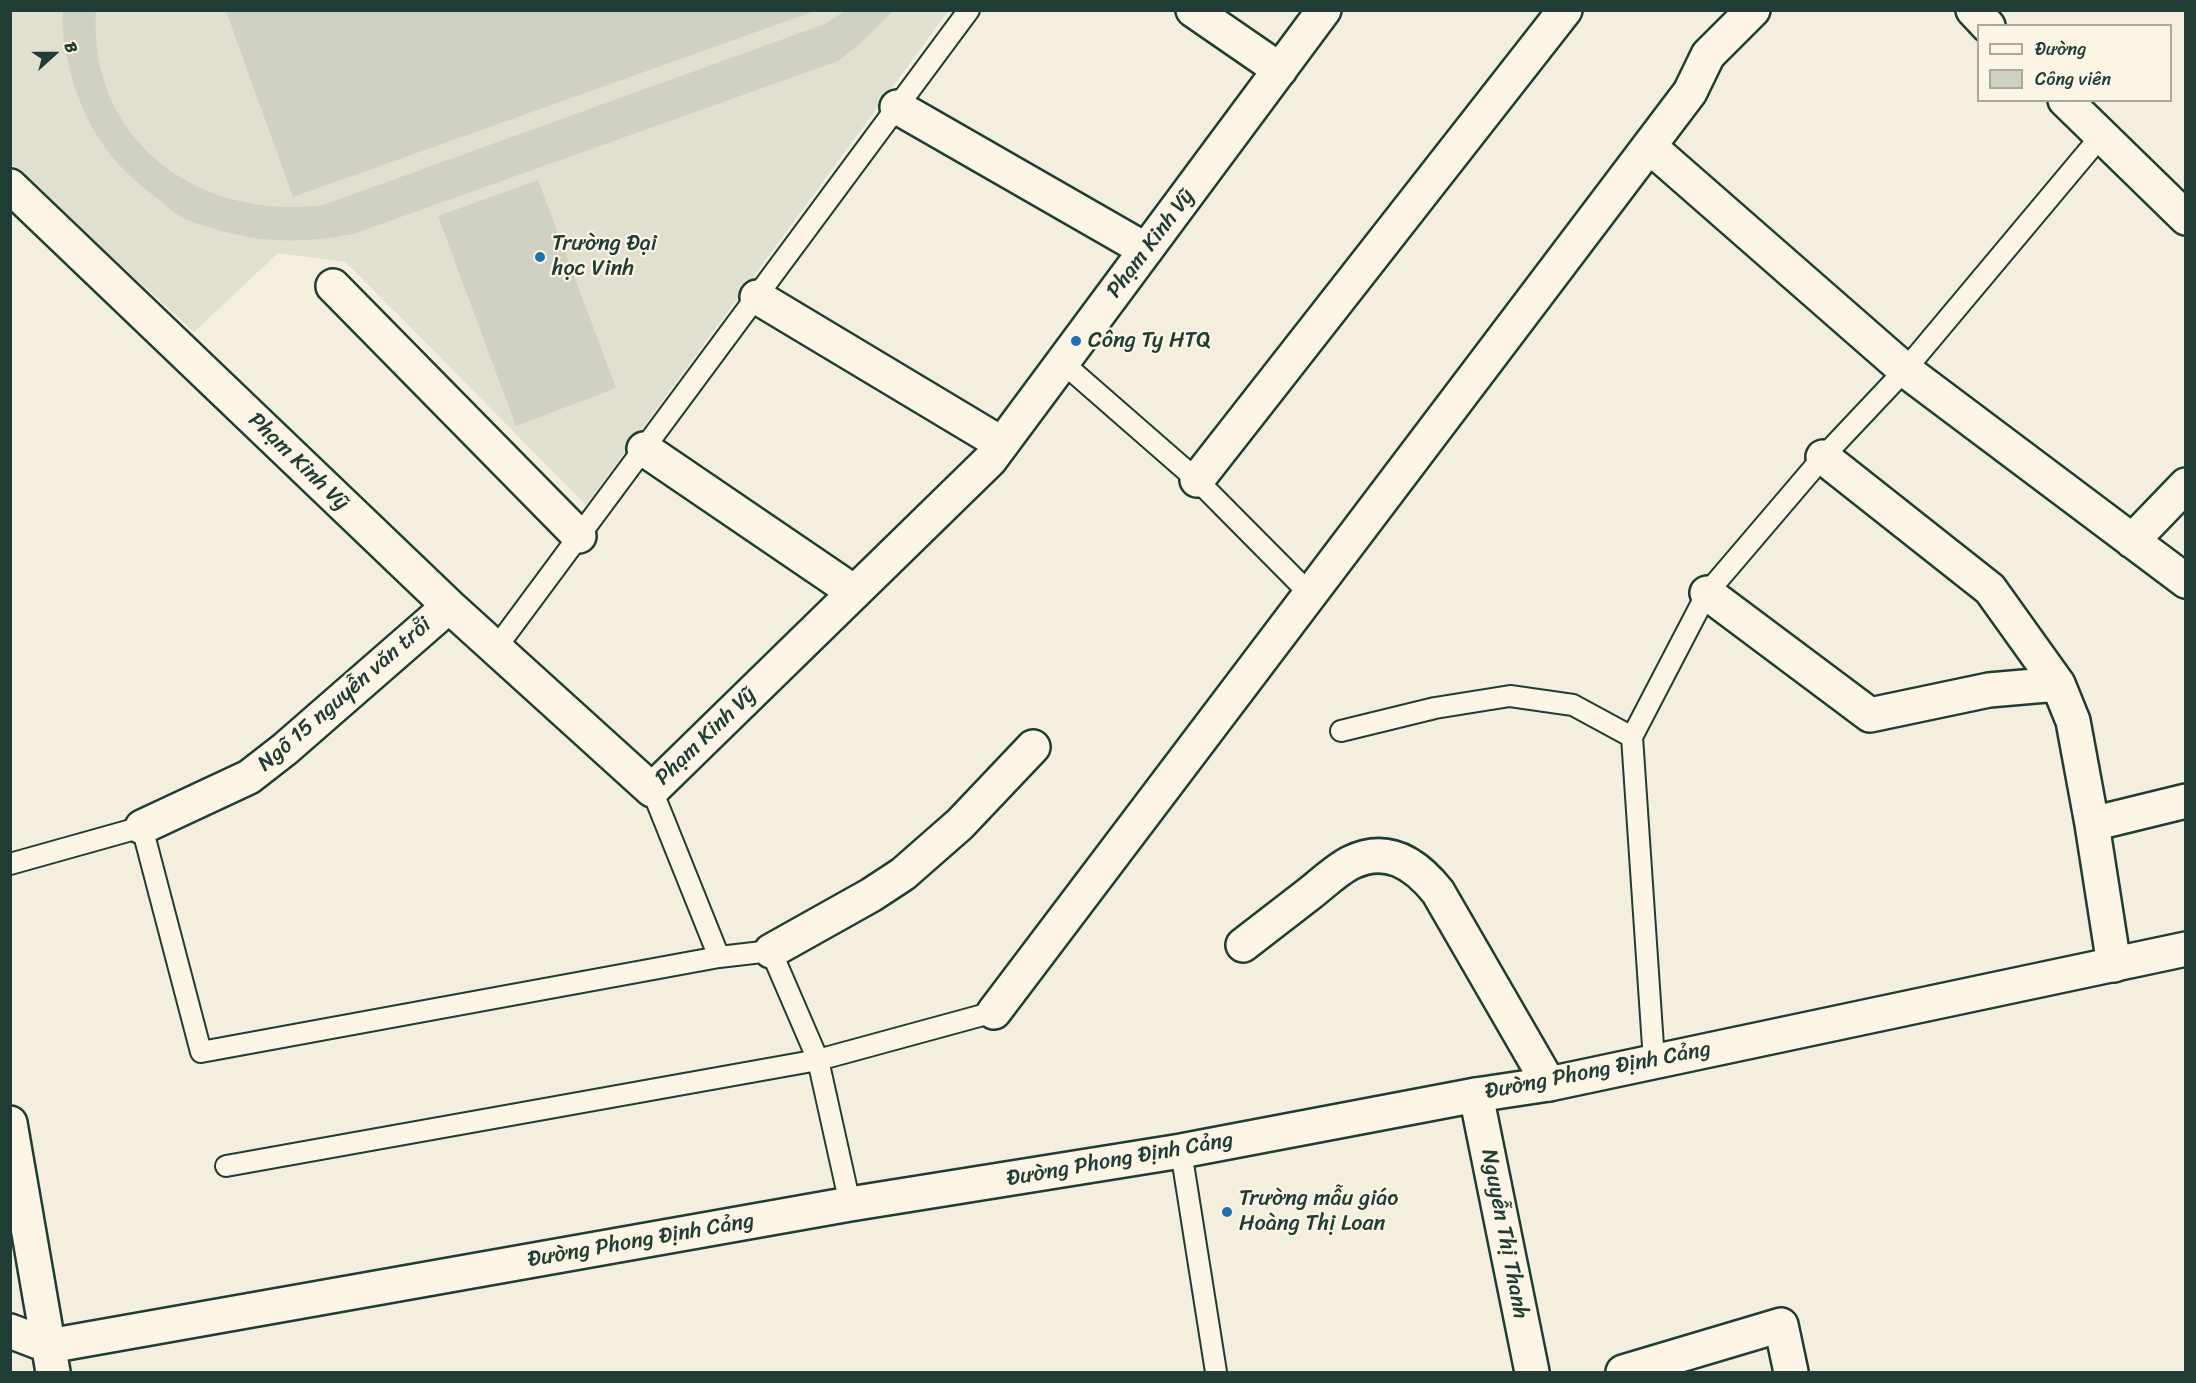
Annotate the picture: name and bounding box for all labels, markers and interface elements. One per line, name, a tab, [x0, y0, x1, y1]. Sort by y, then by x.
north arrow	[24, 24, 84, 84]
legend	[1977, 24, 2172, 102]
text: Đường	[2035, 33, 2086, 65]
text: B	[56, 37, 87, 57]
text: Công viên	[2035, 63, 2111, 95]
street label: Phạm Kinh Vỹ	[1101, 184, 1201, 304]
place label: Trường Đại học Vinh	[552, 231, 657, 282]
marker: Trường Đại học Vinh	[533, 250, 547, 264]
place label: Công Ty HTQ	[1088, 328, 1210, 354]
marker: Công Ty HTQ	[1069, 334, 1083, 348]
street label: Phạm Kinh Vỹ	[242, 407, 354, 517]
street label: Ngõ 15 nguyễn văn trỗi	[253, 612, 437, 778]
street label: Phạm Kinh Vỹ	[650, 682, 762, 792]
street label: Đường Phong Định Cảng	[1483, 1036, 1713, 1106]
street label: Đường Phong Định Cảng	[1005, 1127, 1235, 1193]
street label: Nguyễn Thị Thanh	[1475, 1147, 1533, 1321]
place label: Trường mẫu giáo Hoàng Thị Loan	[1239, 1186, 1398, 1238]
marker: Trường mẫu giáo Hoàng Thị Loan	[1220, 1205, 1234, 1219]
street label: Đường Phong Định Cảng	[526, 1208, 756, 1274]

